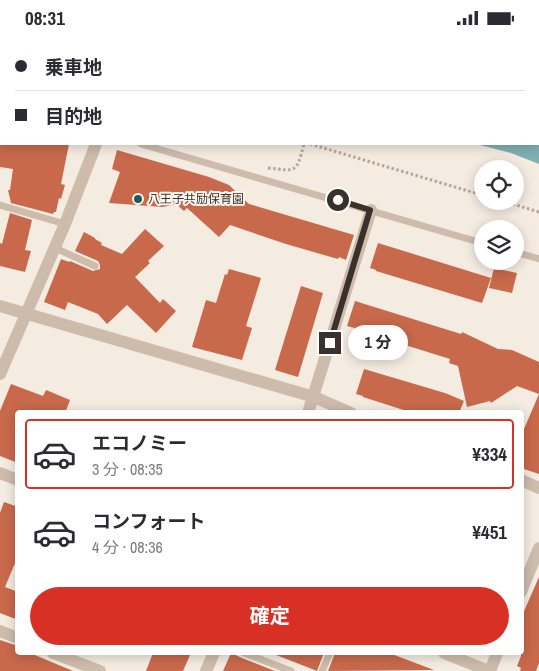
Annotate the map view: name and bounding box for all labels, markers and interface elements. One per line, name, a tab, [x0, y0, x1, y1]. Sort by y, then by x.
text: 08:31	[25, 5, 65, 31]
text: 乗車地	[45, 54, 102, 80]
text: 目的地	[45, 103, 102, 129]
map controls	[474, 160, 524, 270]
button: locate	[474, 160, 524, 210]
route start	[327, 189, 349, 211]
place label: 八王子共励保育園	[148, 191, 244, 207]
marker: 八王子共励保育園	[132, 193, 144, 205]
button: layers	[474, 220, 524, 270]
callout: 1 分	[348, 325, 408, 361]
text: 1 分	[365, 331, 391, 353]
route end	[319, 332, 341, 354]
text: エコノミー	[92, 430, 187, 456]
icon: car	[32, 432, 77, 477]
text: ¥334	[472, 441, 507, 467]
text: 3 分 · 08:35	[92, 458, 163, 480]
text: コンフォート	[92, 508, 205, 534]
icon: car	[32, 510, 77, 555]
text: ¥451	[472, 519, 507, 545]
text: 4 分 · 08:36	[92, 536, 163, 558]
button: 確定	[30, 587, 509, 645]

